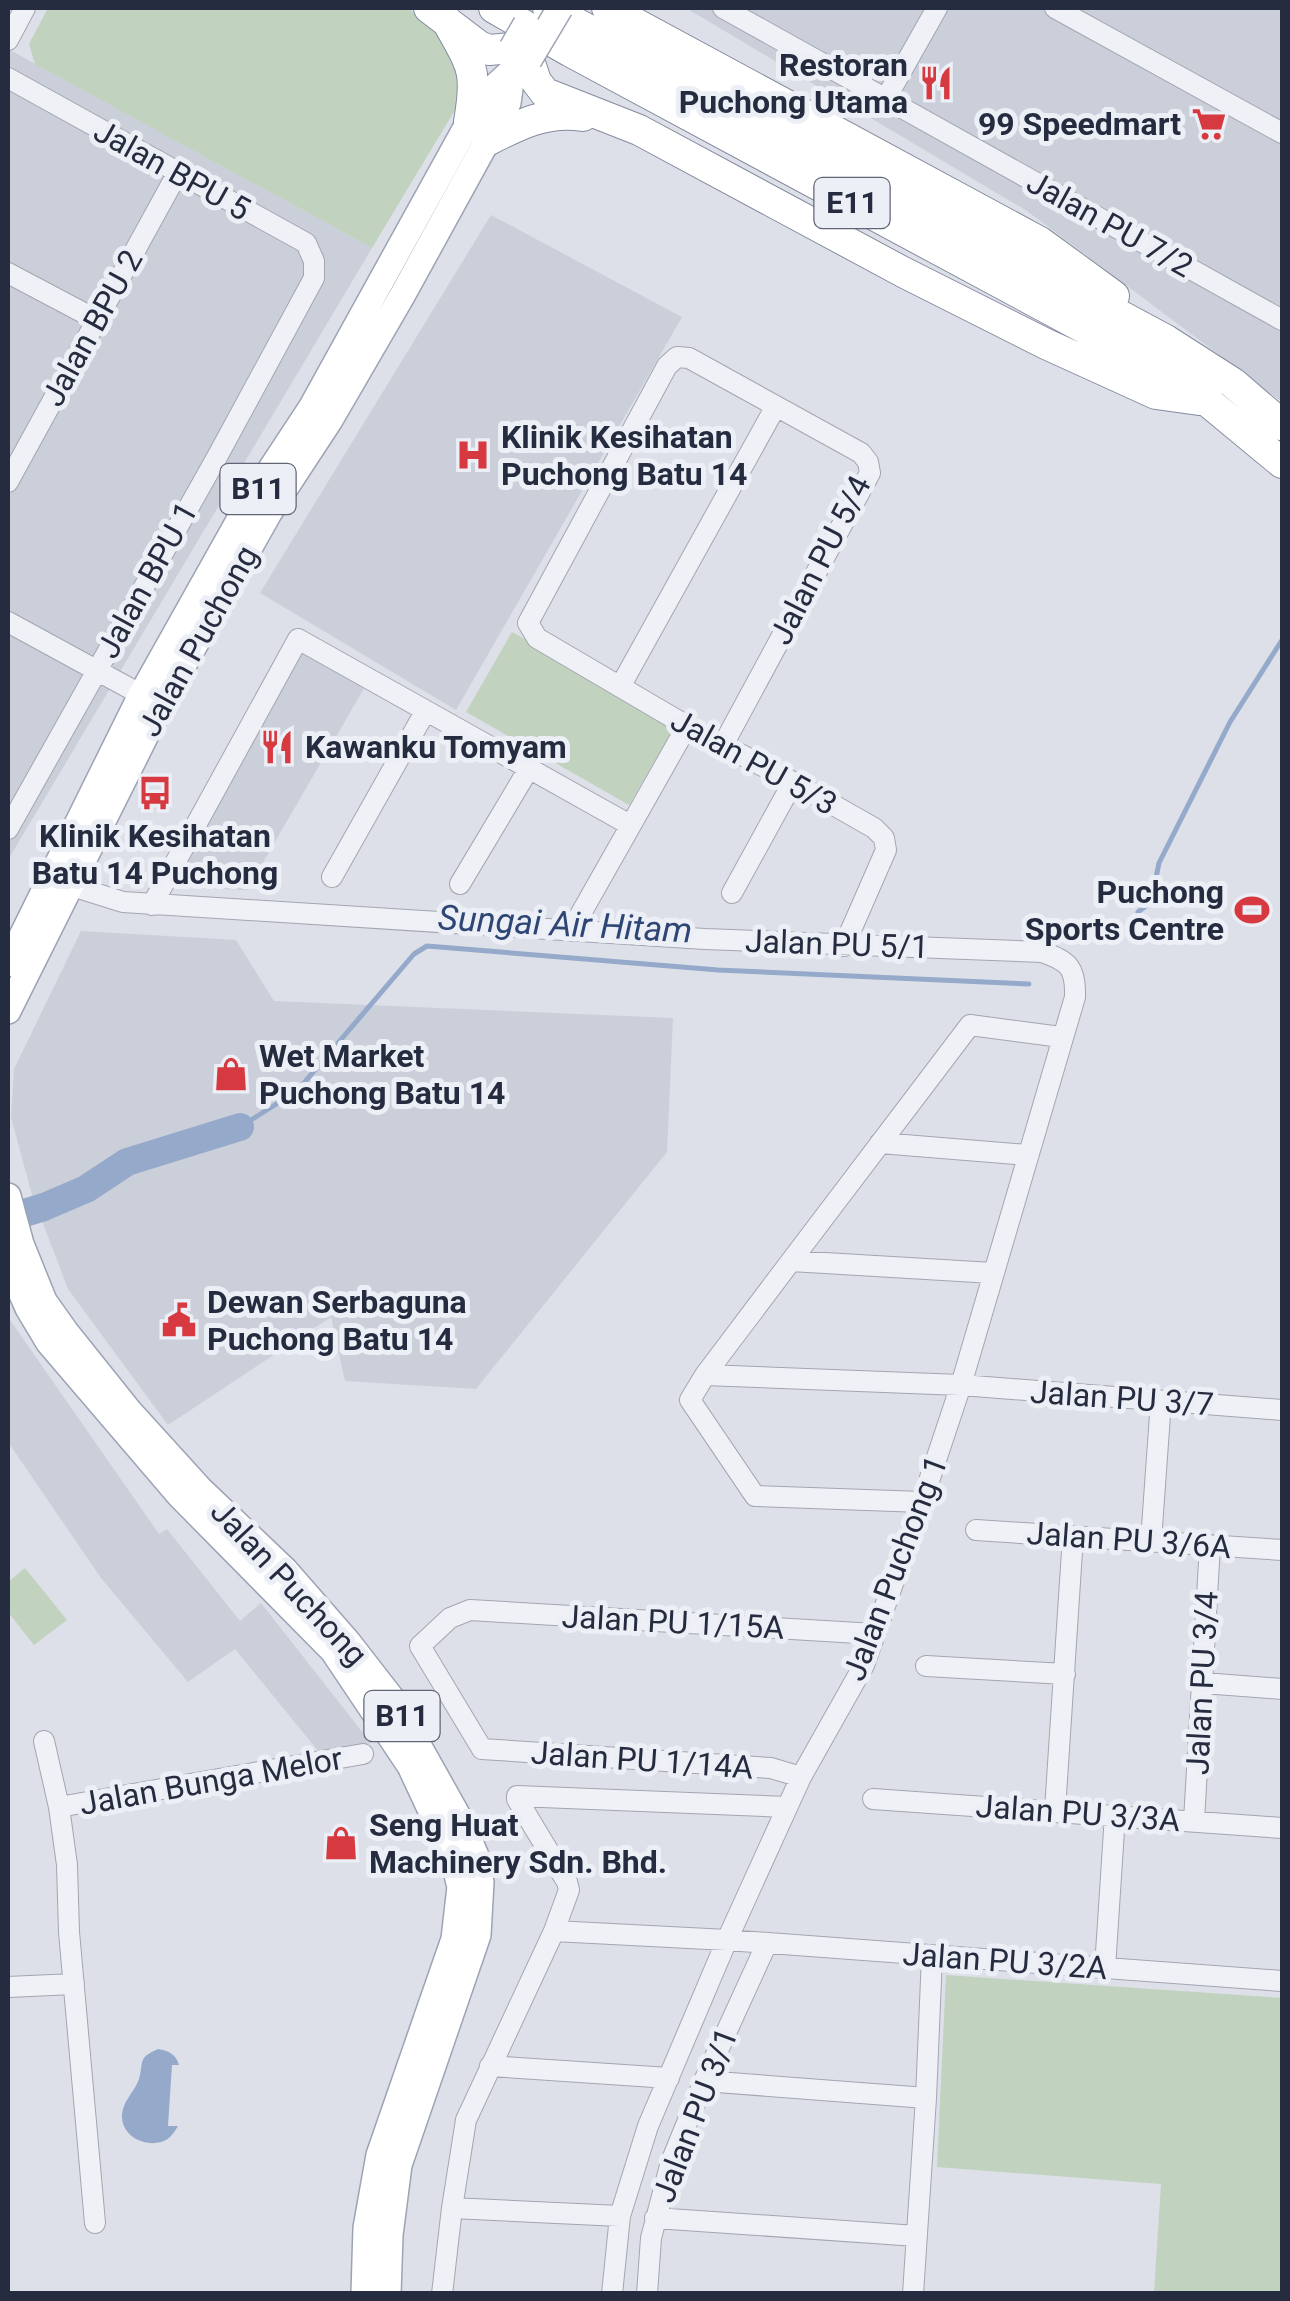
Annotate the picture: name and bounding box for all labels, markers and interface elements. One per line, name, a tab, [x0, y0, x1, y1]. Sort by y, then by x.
place label: Restoran Puchong Utama	[679, 46, 908, 121]
restaurant icon: Restoran Puchong Utama	[917, 64, 955, 102]
place label: 99 Speedmart	[978, 105, 1181, 143]
supermarket icon: 99 Speedmart	[1190, 105, 1228, 143]
street label: Jalan BPU 5	[87, 112, 257, 228]
street label: Jalan PU 7/2	[1020, 163, 1200, 285]
road number: E11	[814, 178, 890, 228]
street label: Jalan BPU 2	[34, 243, 150, 413]
place label: Klinik Kesihatan Puchong Batu 14	[501, 418, 747, 493]
hospital icon: Klinik Kesihatan Puchong Batu 14	[454, 436, 492, 474]
road number: B11	[220, 464, 296, 514]
street label: Jalan PU 5/4	[761, 469, 879, 651]
street label: Jalan BPU 1	[89, 495, 205, 665]
street label: Jalan Puchong	[130, 539, 266, 743]
street label: Jalan PU 5/3	[664, 701, 844, 823]
restaurant icon: Kawanku Tomyam	[258, 728, 296, 766]
place label: Kawanku Tomyam	[305, 728, 567, 766]
bus stop icon: Klinik Kesihatan Batu 14 Puchong	[136, 774, 174, 812]
place label: Klinik Kesihatan Batu 14 Puchong	[32, 817, 278, 892]
place label: Puchong Sports Centre	[1025, 873, 1224, 948]
sports icon: Puchong Sports Centre	[1233, 891, 1271, 929]
water label: Sungai Air Hitam	[437, 897, 693, 952]
street label: Jalan PU 5/1	[744, 922, 930, 966]
place label: Wet Market Puchong Batu 14	[259, 1037, 505, 1112]
shop icon: Wet Market Puchong Batu 14	[212, 1055, 250, 1093]
place label: Dewan Serbaguna Puchong Batu 14	[207, 1283, 467, 1358]
public building icon: Dewan Serbaguna Puchong Batu 14	[160, 1301, 198, 1339]
street label: Jalan PU 3/7	[1029, 1373, 1215, 1423]
street label: Jalan Puchong 1	[835, 1450, 955, 1686]
street label: Jalan Puchong	[203, 1493, 375, 1673]
street label: Jalan PU 3/6A	[1026, 1514, 1233, 1566]
street label: Jalan PU 3/4	[1178, 1590, 1226, 1776]
street label: Jalan PU 1/15A	[561, 1597, 785, 1647]
road number: B11	[364, 1691, 440, 1741]
street label: Jalan PU 1/14A	[530, 1733, 755, 1787]
street label: Jalan Bunga Melor	[77, 1739, 346, 1823]
street label: Jalan PU 3/3A	[975, 1787, 1182, 1839]
place label: Seng Huat Machinery Sdn. Bhd.	[369, 1806, 667, 1881]
shop icon: Seng Huat Machinery Sdn. Bhd.	[322, 1824, 360, 1862]
street label: Jalan PU 3/2A	[902, 1935, 1109, 1987]
street label: Jalan PU 3/1	[644, 2022, 746, 2208]

